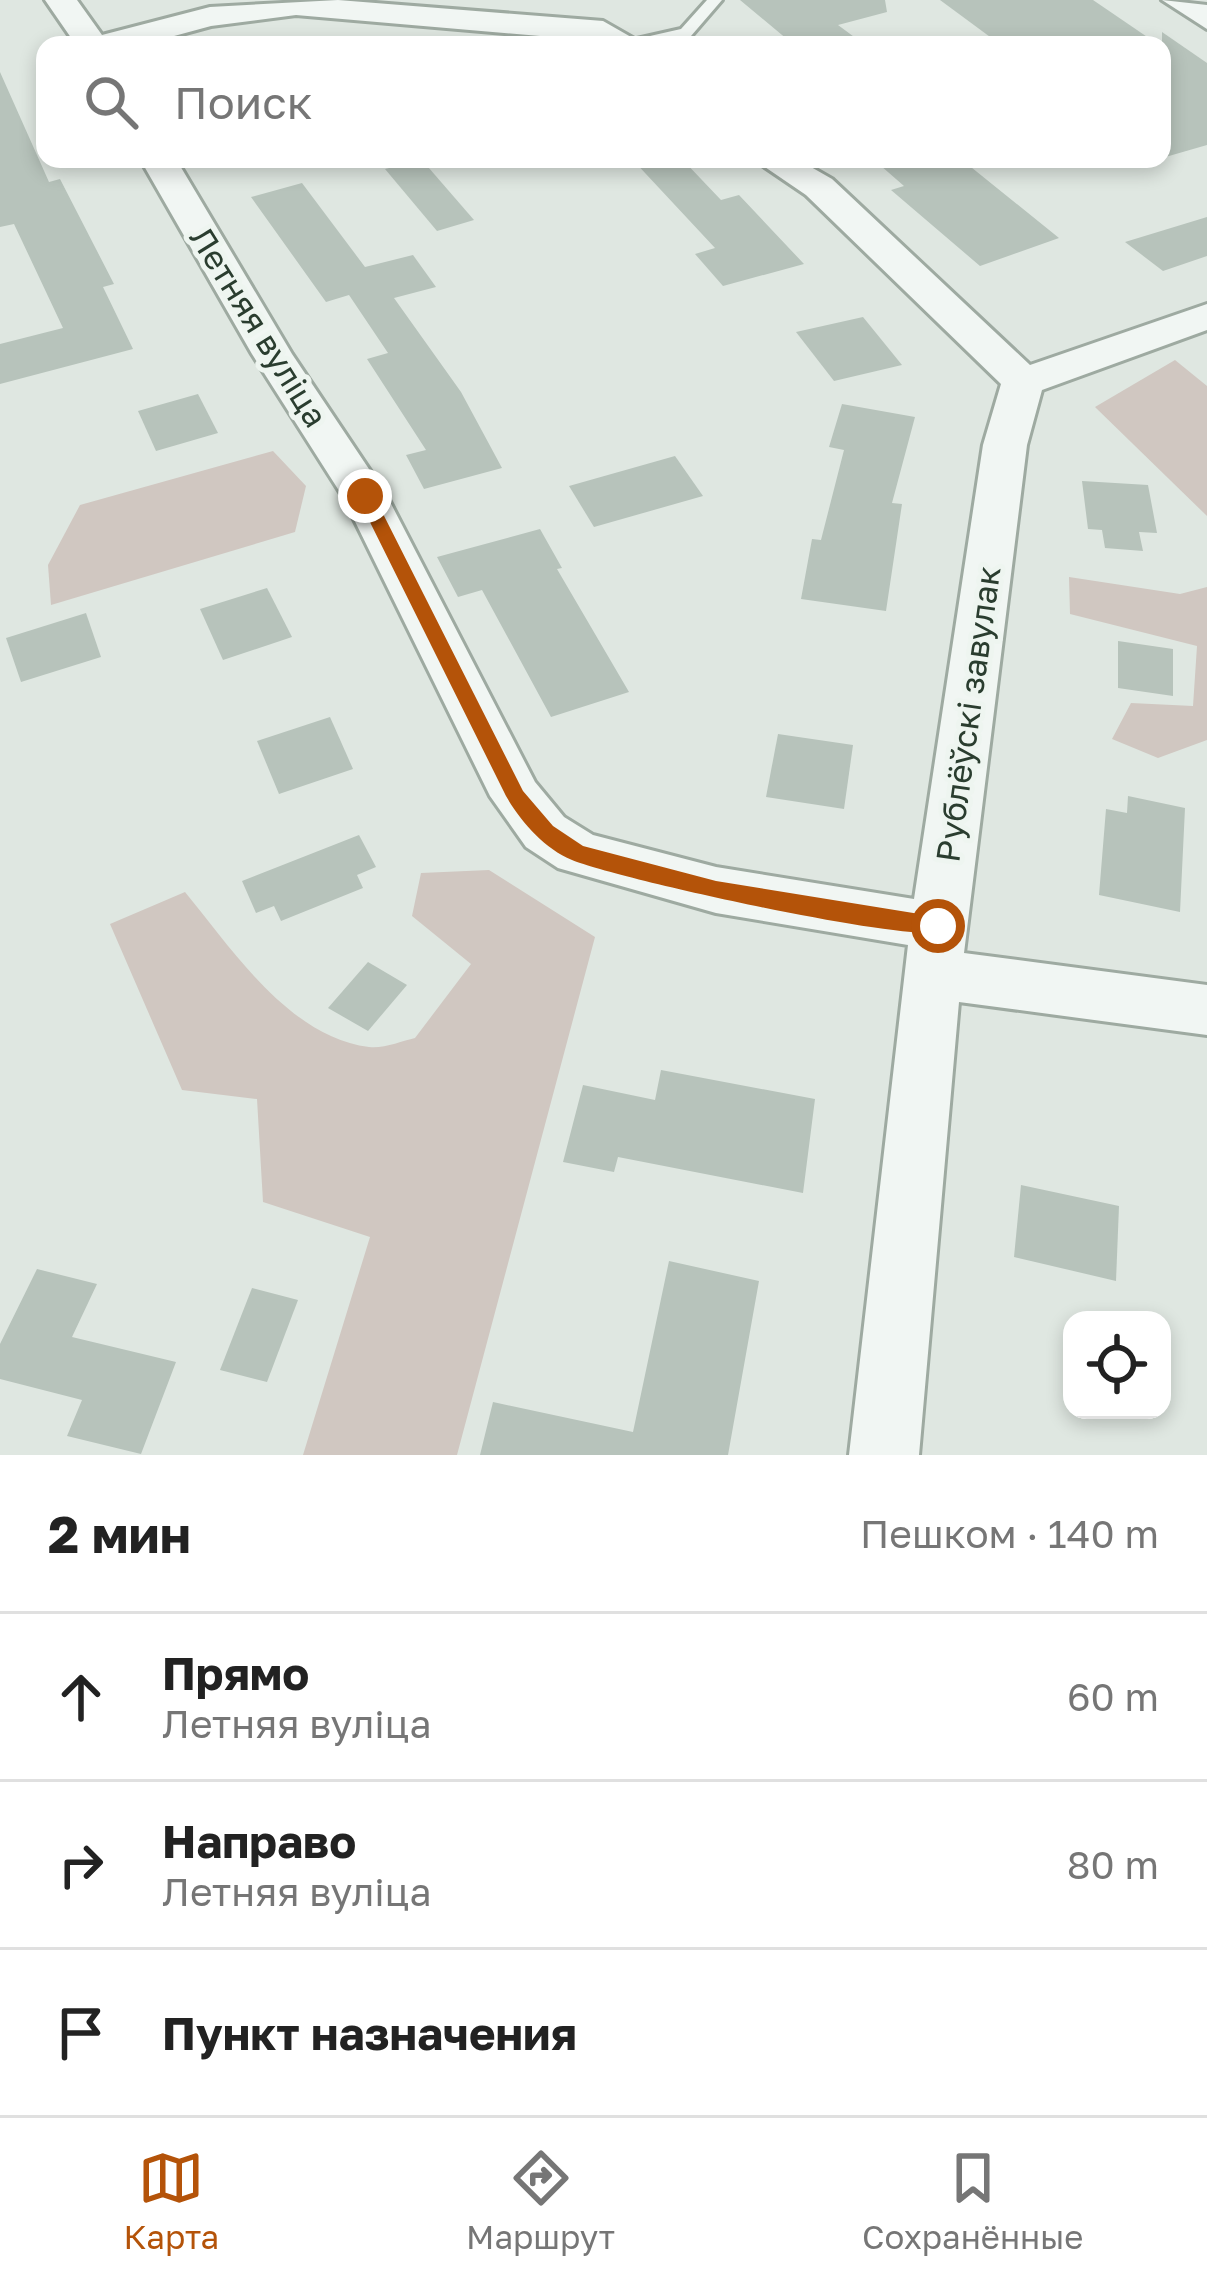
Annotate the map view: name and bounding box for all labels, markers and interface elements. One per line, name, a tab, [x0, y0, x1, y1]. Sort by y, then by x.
search box	[36, 36, 1171, 168]
icon: search	[78, 69, 144, 135]
text: Поиск	[174, 75, 313, 129]
street label: Летняя вуліца	[182, 220, 336, 434]
route end	[338, 469, 392, 523]
street label: Рублёўскі завулак	[927, 563, 1008, 864]
route start	[911, 899, 965, 953]
map controls	[1063, 1311, 1171, 1419]
button: locate	[1063, 1311, 1171, 1419]
text: 2 мин	[48, 1503, 191, 1564]
text: Пешком · 140 m	[860, 1510, 1159, 1557]
text: Прямо	[162, 1646, 309, 1700]
icon: ahead	[48, 1664, 114, 1730]
text: 60 m	[1067, 1673, 1159, 1720]
text: Летняя вуліца	[162, 1700, 431, 1747]
text: Направо	[162, 1814, 356, 1868]
icon: right	[48, 1832, 114, 1898]
text: 80 m	[1067, 1841, 1159, 1888]
text: Летняя вуліца	[162, 1868, 431, 1915]
icon: arrive	[48, 2000, 114, 2066]
text: Пункт назначения	[162, 2006, 577, 2060]
tab: Карта	[124, 2145, 219, 2256]
tab: Маршрут	[466, 2145, 615, 2256]
tab: Сохранённые	[862, 2145, 1083, 2256]

